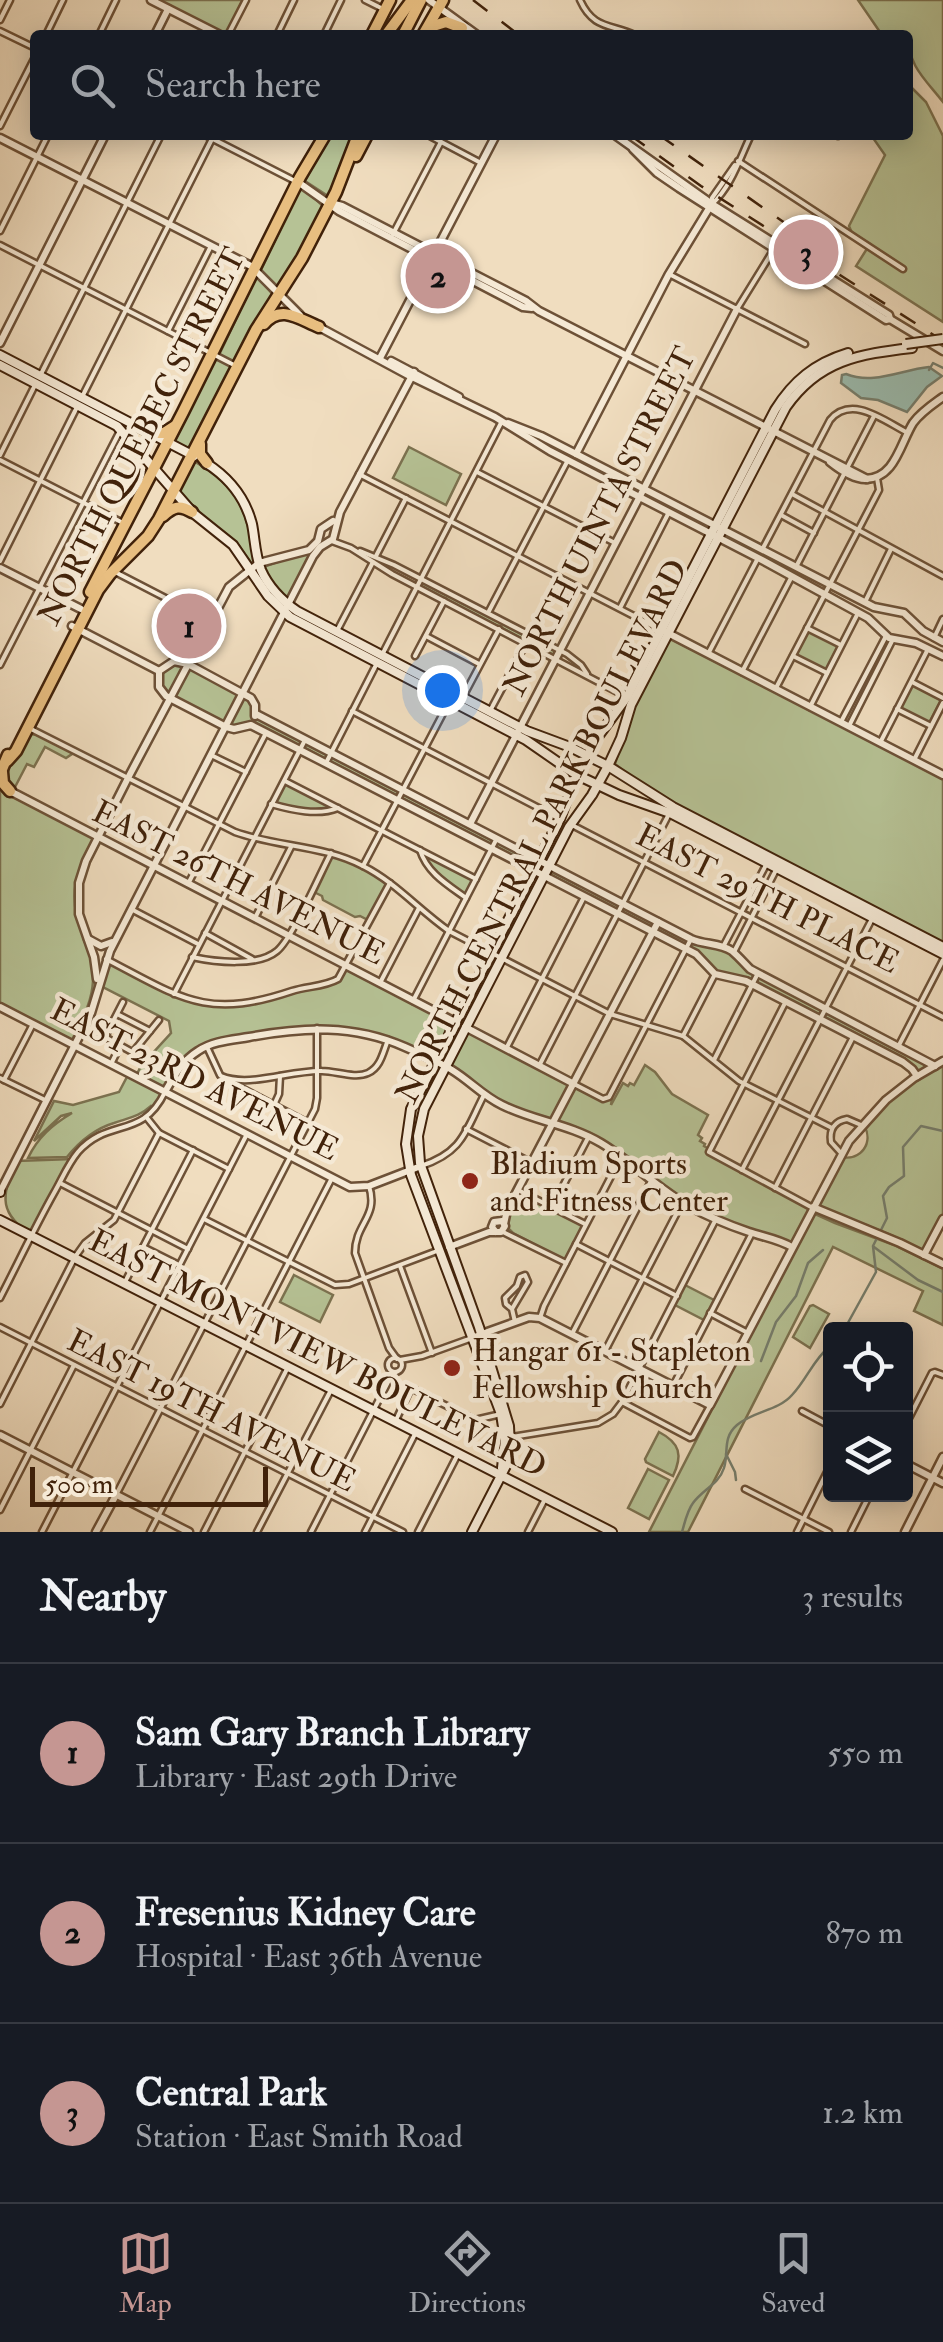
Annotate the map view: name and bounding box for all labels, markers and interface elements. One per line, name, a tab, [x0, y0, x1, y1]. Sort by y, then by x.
search box	[30, 30, 913, 140]
icon: search	[65, 58, 120, 113]
text: Search here	[145, 61, 321, 109]
pin: 3	[774, 214, 838, 290]
pin: 2	[406, 238, 470, 314]
street label: NORTH QUEBEC STREET	[29, 241, 255, 632]
street label: NORTH UINTA STREET	[495, 340, 705, 702]
street label: NORTH CENTRAL PARK BOULEVARD	[387, 553, 697, 1110]
pin: 1	[156, 588, 222, 664]
your location	[417, 665, 468, 716]
street label: EAST 26TH AVENUE	[85, 792, 392, 974]
street label: EAST 29TH PLACE	[629, 815, 906, 983]
street label: EAST 23RD AVENUE	[44, 990, 345, 1170]
place label: Bladium Sports and Fitness Center	[490, 1144, 728, 1221]
marker: Bladium Sports and Fitness Center	[459, 1170, 481, 1192]
street label: EAST MONTVIEW BOULEVARD	[82, 1221, 553, 1487]
street label: EAST 19TH AVENUE	[61, 1321, 363, 1501]
map controls	[823, 1322, 913, 1502]
button: locate	[823, 1322, 913, 1412]
place label: Hangar 61 - Stapleton Fellowship Church	[472, 1331, 751, 1408]
marker: Hangar 61 - Stapleton Fellowship Church	[441, 1357, 463, 1379]
button: layers	[823, 1412, 913, 1502]
scale bar	[30, 1462, 268, 1506]
text: 500 m	[45, 1467, 113, 1502]
text: Nearby	[40, 1571, 166, 1623]
text: 3 results	[802, 1577, 903, 1617]
text: Sam Gary Branch Library	[135, 1709, 530, 1757]
text: 1	[67, 1733, 78, 1773]
text: 550 m	[827, 1733, 903, 1773]
text: Library · East 29th Drive	[135, 1757, 457, 1797]
text: Fresenius Kidney Care	[135, 1889, 476, 1937]
text: 2	[64, 1913, 81, 1953]
text: 870 m	[825, 1913, 903, 1953]
text: Hospital · East 36th Avenue	[135, 1937, 482, 1977]
text: Central Park	[135, 2069, 327, 2117]
text: 3	[66, 2093, 79, 2133]
text: 1.2 km	[822, 2093, 903, 2133]
text: Station · East Smith Road	[135, 2117, 463, 2157]
tab: Map	[118, 2226, 173, 2321]
tab: Directions	[408, 2226, 526, 2321]
tab: Saved	[761, 2226, 825, 2321]

